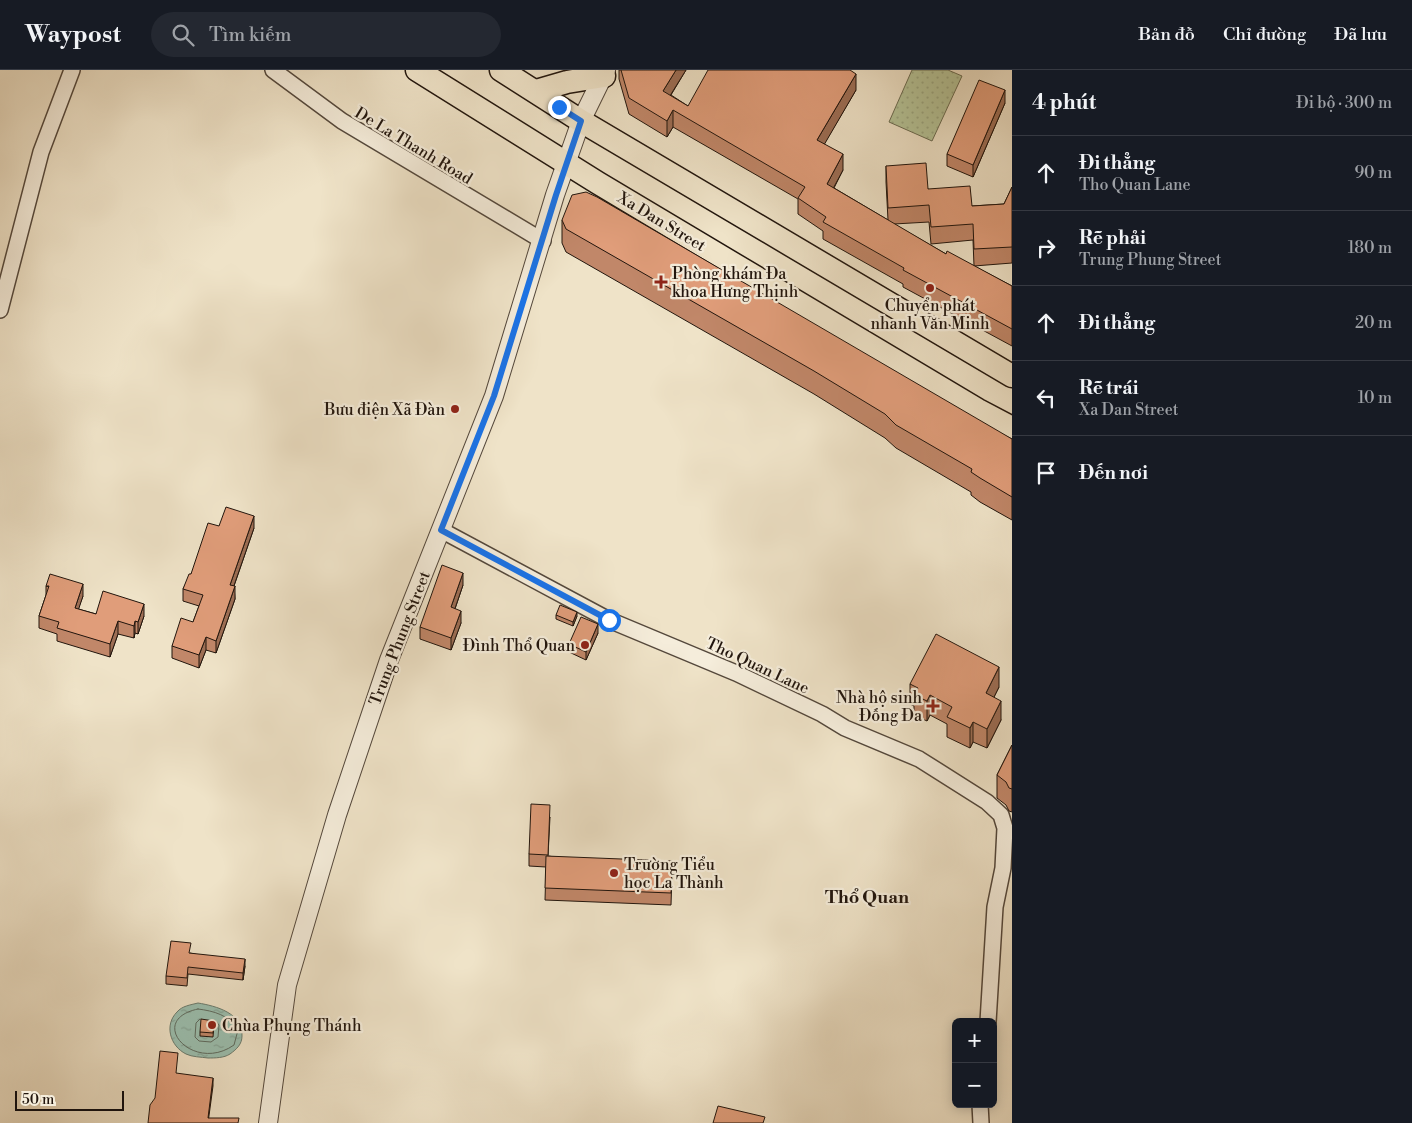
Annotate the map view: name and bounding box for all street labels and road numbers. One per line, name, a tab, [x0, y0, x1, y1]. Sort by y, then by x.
street label: De La Thanh Road	[351, 103, 476, 189]
street label: Xa Dan Street	[613, 187, 710, 256]
street label: Trung Phung Street	[365, 568, 435, 708]
street label: Tho Quan Lane	[703, 633, 812, 699]

